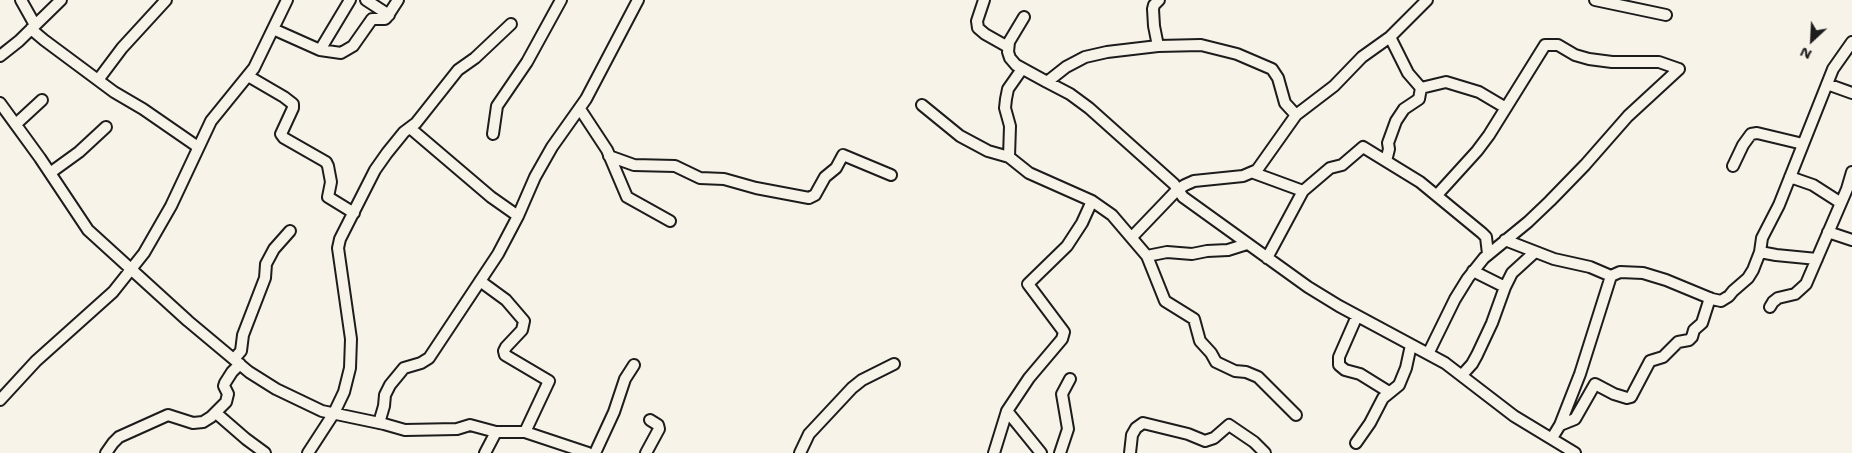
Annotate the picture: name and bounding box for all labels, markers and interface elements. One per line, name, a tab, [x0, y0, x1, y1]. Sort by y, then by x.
north arrow	[1787, 15, 1837, 65]
text: N	[1797, 43, 1814, 64]

